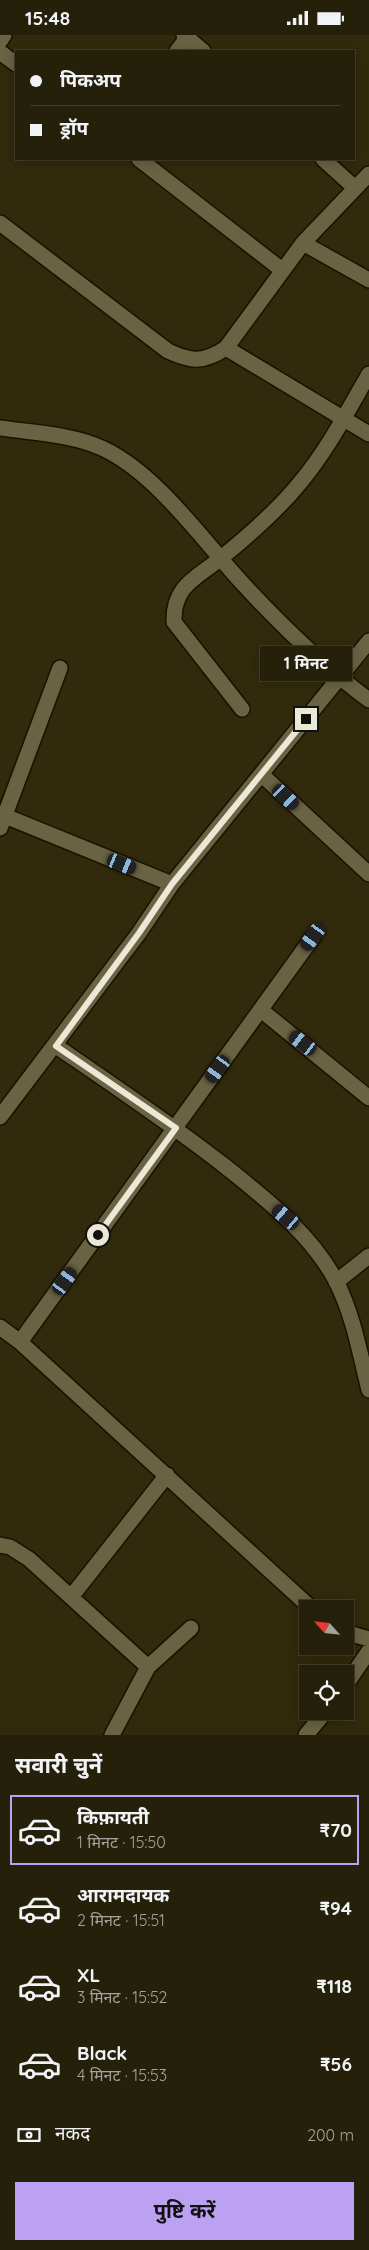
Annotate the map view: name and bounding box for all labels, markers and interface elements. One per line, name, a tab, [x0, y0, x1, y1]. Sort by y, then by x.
text: 15:48	[25, 6, 70, 30]
text: पिकअप	[60, 68, 121, 92]
text: ड्रॉप	[60, 116, 88, 140]
callout: 1 मिनट	[260, 647, 352, 681]
text: 1 मिनट	[284, 653, 328, 673]
route end	[295, 708, 317, 730]
car	[269, 781, 302, 813]
car	[105, 851, 138, 877]
car	[298, 920, 327, 954]
car	[286, 1028, 319, 1058]
car	[203, 1052, 232, 1086]
car	[269, 1202, 302, 1232]
route start	[87, 1224, 109, 1246]
car	[50, 1264, 79, 1298]
north arrow	[299, 1600, 354, 1655]
map controls	[299, 1600, 354, 1720]
button: locate	[299, 1665, 354, 1720]
text: सवारी चुनें	[15, 1751, 102, 1779]
text: किफ़ायती	[77, 1805, 149, 1829]
icon: car	[17, 1808, 62, 1853]
text: ₹70	[319, 1818, 352, 1842]
text: 1 मिनट · 15:50	[77, 1832, 166, 1852]
text: आरामदायक	[77, 1883, 169, 1907]
icon: car	[17, 1886, 62, 1931]
text: ₹94	[320, 1896, 352, 1920]
text: 2 मिनट · 15:51	[77, 1910, 165, 1930]
text: XL	[77, 1963, 100, 1987]
icon: car	[17, 1964, 62, 2009]
text: ₹118	[316, 1974, 352, 1998]
text: 3 मिनट · 15:52	[77, 1987, 167, 2007]
text: Black	[77, 2041, 127, 2065]
icon: car	[17, 2042, 62, 2087]
text: ₹56	[320, 2052, 352, 2076]
text: 4 मिनट · 15:53	[77, 2065, 167, 2085]
icon: cash	[15, 2121, 43, 2149]
text: नकद	[55, 2121, 90, 2145]
text: 200 m	[307, 2125, 354, 2145]
button: पुष्टि करें	[15, 2182, 354, 2240]

